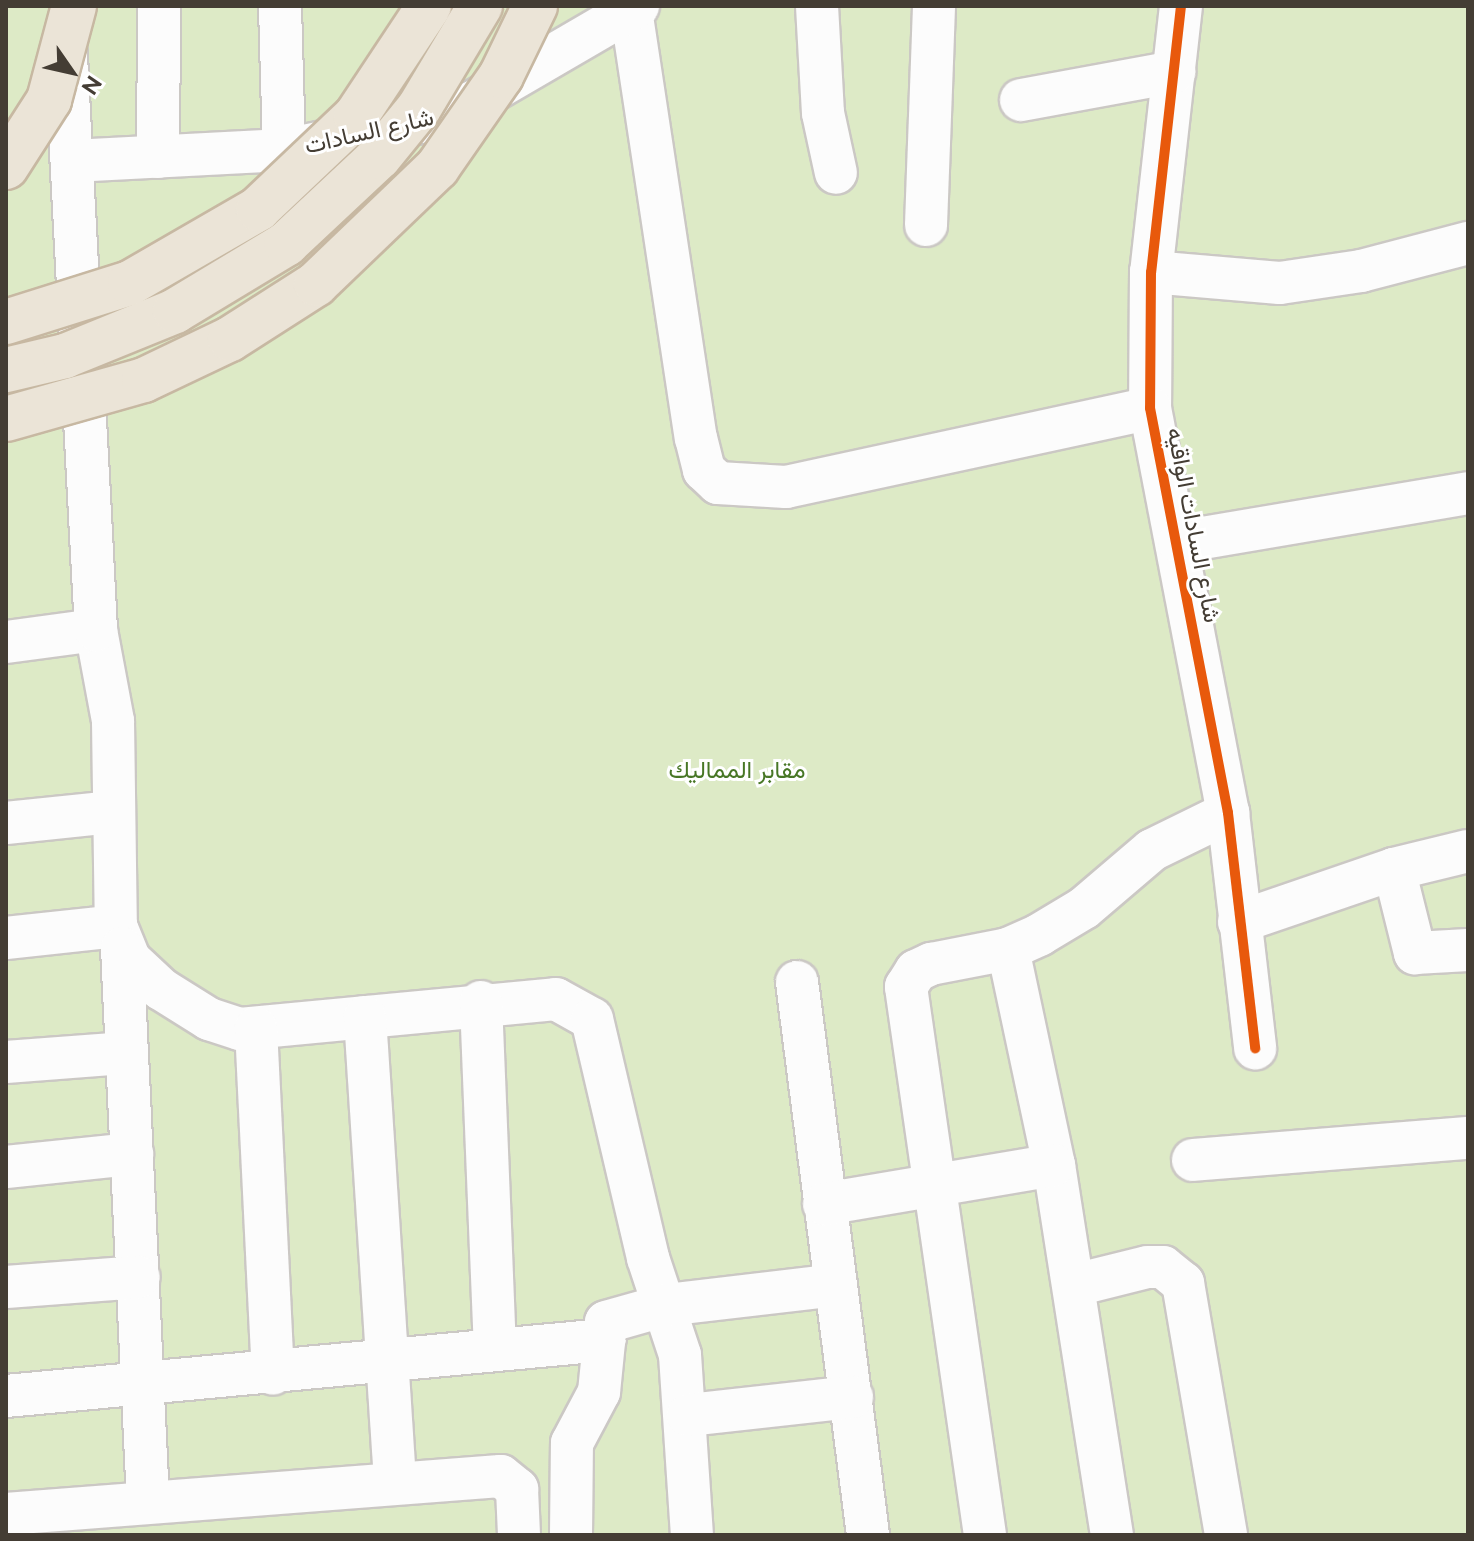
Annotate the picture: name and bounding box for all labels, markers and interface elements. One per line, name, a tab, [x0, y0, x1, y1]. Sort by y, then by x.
north arrow	[32, 32, 112, 112]
text: N	[76, 71, 107, 100]
street label: شارع السادات	[302, 102, 436, 160]
street label: شارع السادات الواقيه	[1161, 425, 1227, 625]
park label: مقابر المماليك	[668, 756, 806, 784]

